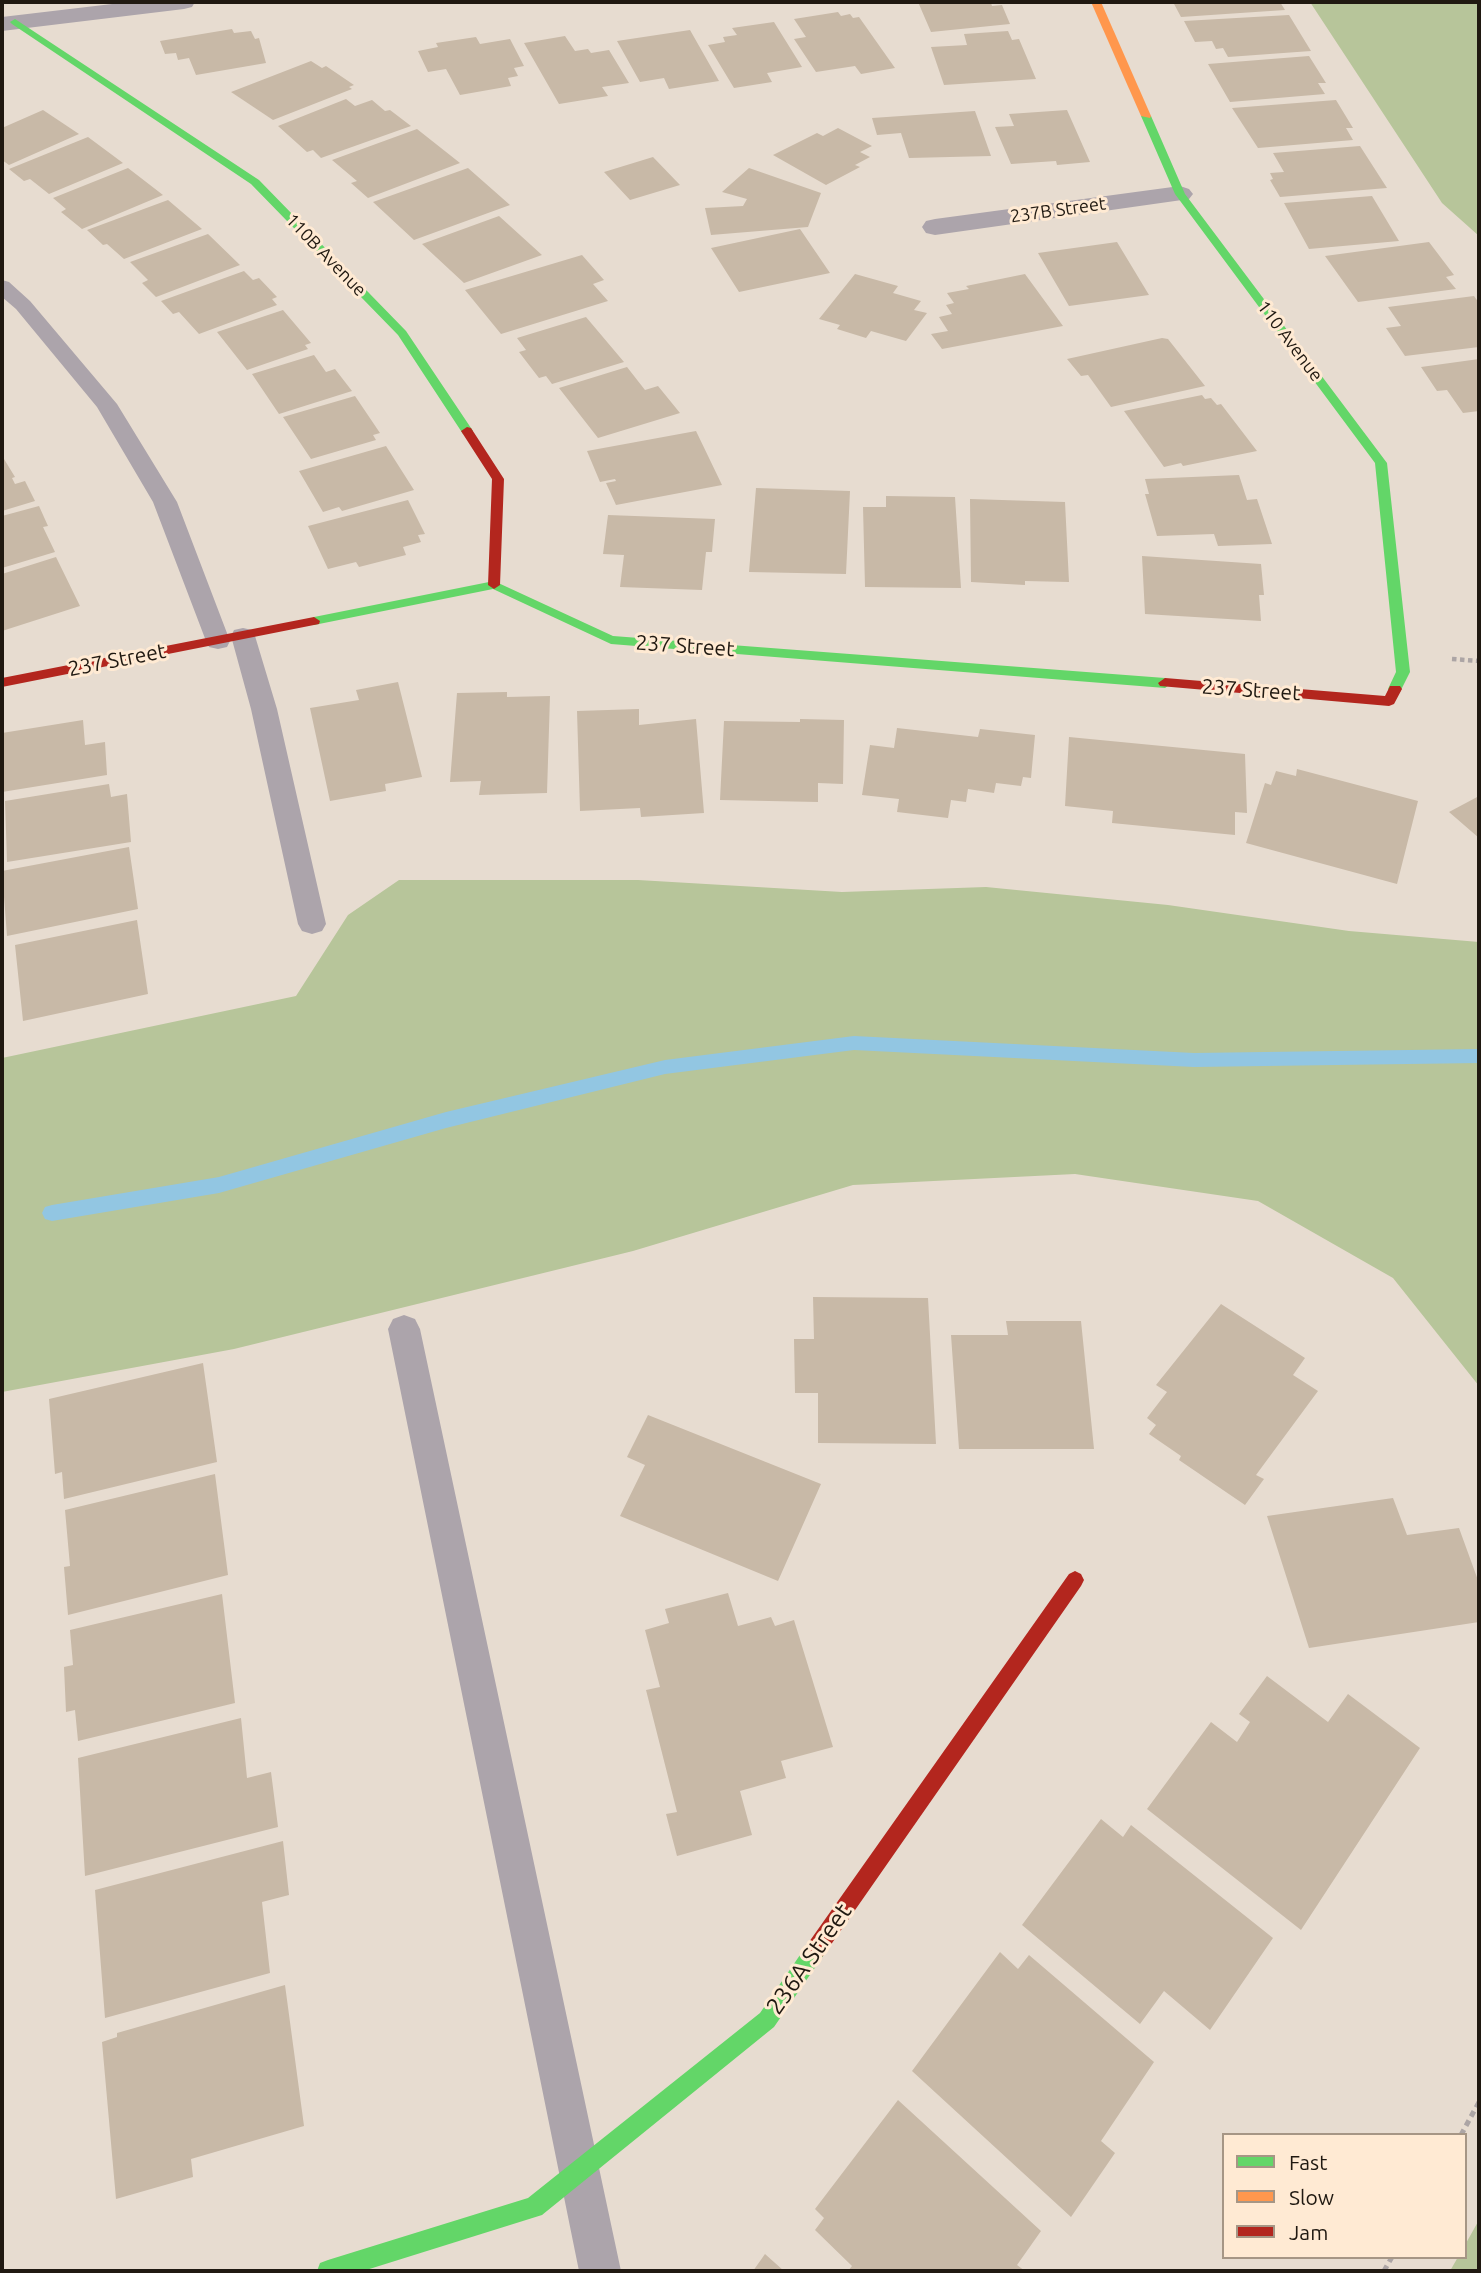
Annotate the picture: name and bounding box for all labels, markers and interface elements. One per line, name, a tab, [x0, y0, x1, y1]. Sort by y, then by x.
street label: 237B Street	[1009, 193, 1107, 227]
street label: 110B Avenue	[281, 209, 371, 301]
street label: 110 Avenue	[1253, 296, 1327, 386]
street label: 237 Street	[635, 630, 735, 662]
street label: 237 Street	[66, 638, 168, 682]
street label: 237 Street	[1201, 674, 1301, 706]
street label: 236A Street	[760, 1898, 858, 2020]
legend	[1222, 2133, 1467, 2259]
text: Fast	[1289, 2150, 1327, 2174]
text: Slow	[1289, 2185, 1334, 2209]
text: Jam	[1289, 2220, 1328, 2244]

